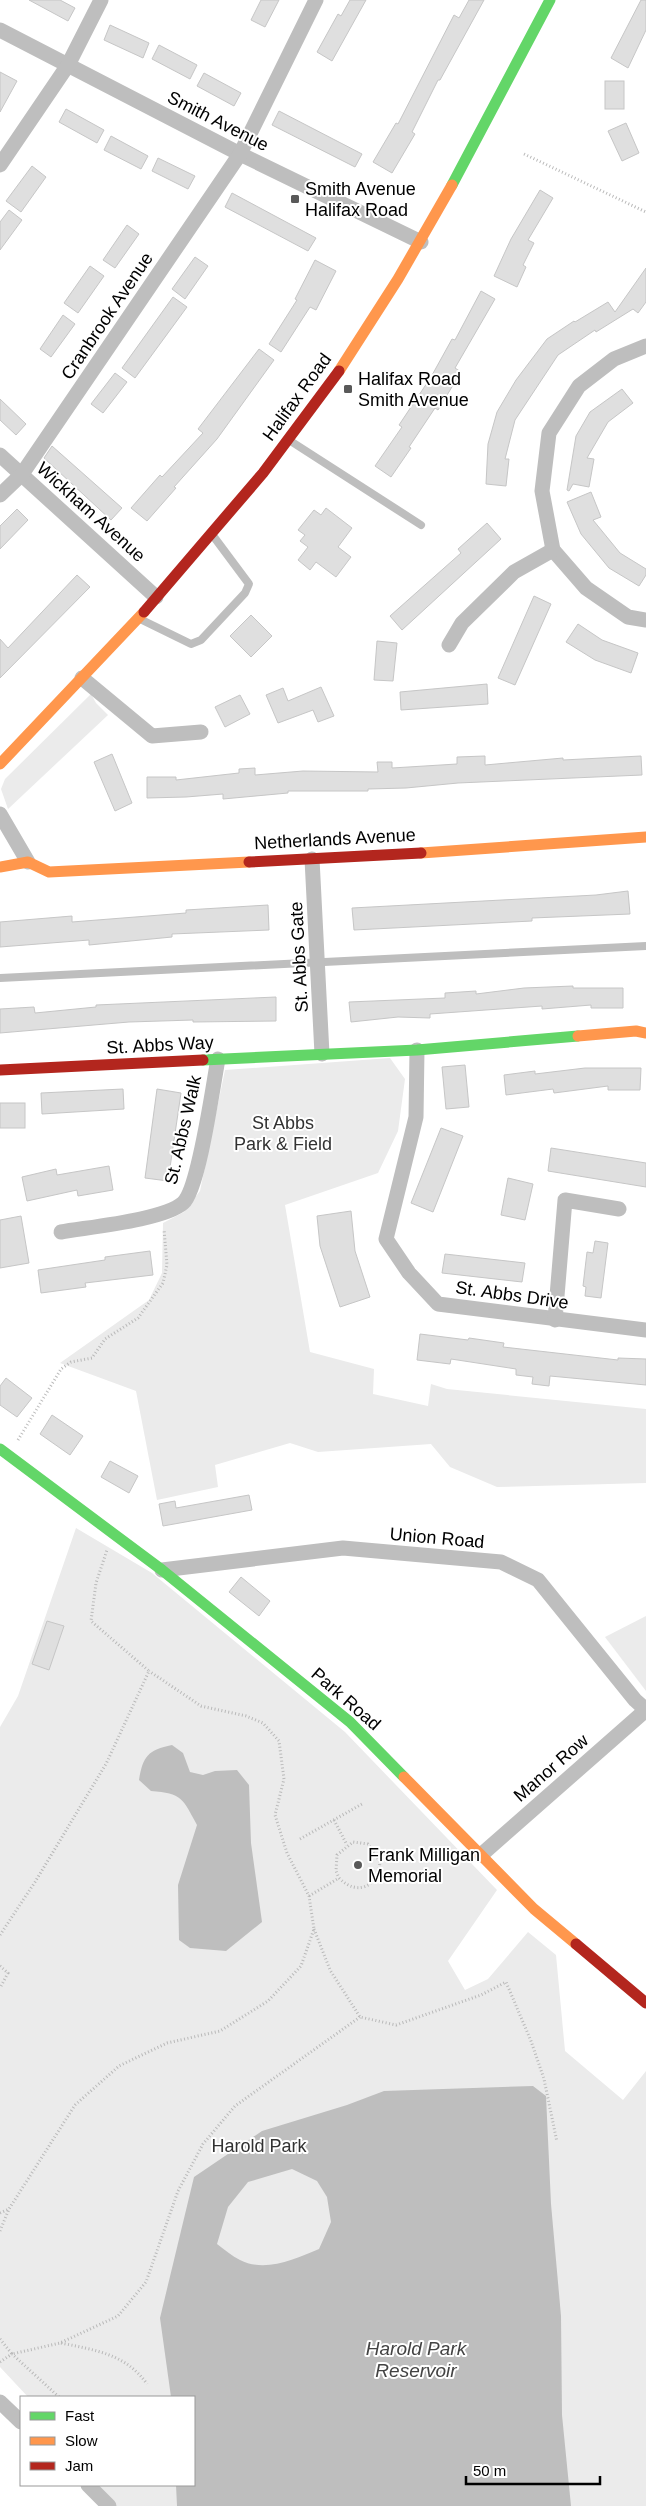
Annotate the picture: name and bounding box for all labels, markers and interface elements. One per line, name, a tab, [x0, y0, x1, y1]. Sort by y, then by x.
street label: Smith Avenue	[164, 87, 272, 155]
place label: Smith Avenue Halifax Road	[305, 179, 416, 220]
marker: Smith Avenue Halifax Road	[289, 193, 301, 205]
street label: Cranbrook Avenue	[57, 249, 157, 383]
street label: Halifax Road	[259, 349, 335, 445]
place label: Halifax Road Smith Avenue	[358, 369, 469, 410]
marker: Halifax Road Smith Avenue	[342, 383, 354, 395]
street label: Wickham Avenue	[33, 458, 149, 566]
street label: Netherlands Avenue	[254, 825, 416, 853]
street label: St. Abbs Gate	[286, 901, 312, 1013]
street label: St. Abbs Way	[106, 1032, 214, 1058]
street label: St. Abbs Walk	[161, 1073, 205, 1187]
park label: St Abbs Park & Field	[234, 1113, 332, 1154]
street label: St. Abbs Drive	[454, 1277, 570, 1313]
street label: Union Road	[389, 1524, 485, 1552]
street label: Park Road	[307, 1664, 385, 1734]
street label: Manor Row	[510, 1730, 593, 1806]
place label: Frank Milligan Memorial	[368, 1845, 480, 1886]
marker: Frank Milligan Memorial	[352, 1859, 364, 1871]
park label: Harold Park	[211, 2136, 308, 2156]
water label: Harold Park Reservoir	[366, 2338, 468, 2381]
legend	[20, 2396, 195, 2486]
text: Fast	[65, 2407, 95, 2424]
text: Slow	[65, 2432, 98, 2449]
scale bar	[466, 2454, 600, 2486]
text: Jam	[65, 2457, 93, 2474]
text: 50 m	[473, 2462, 506, 2479]

